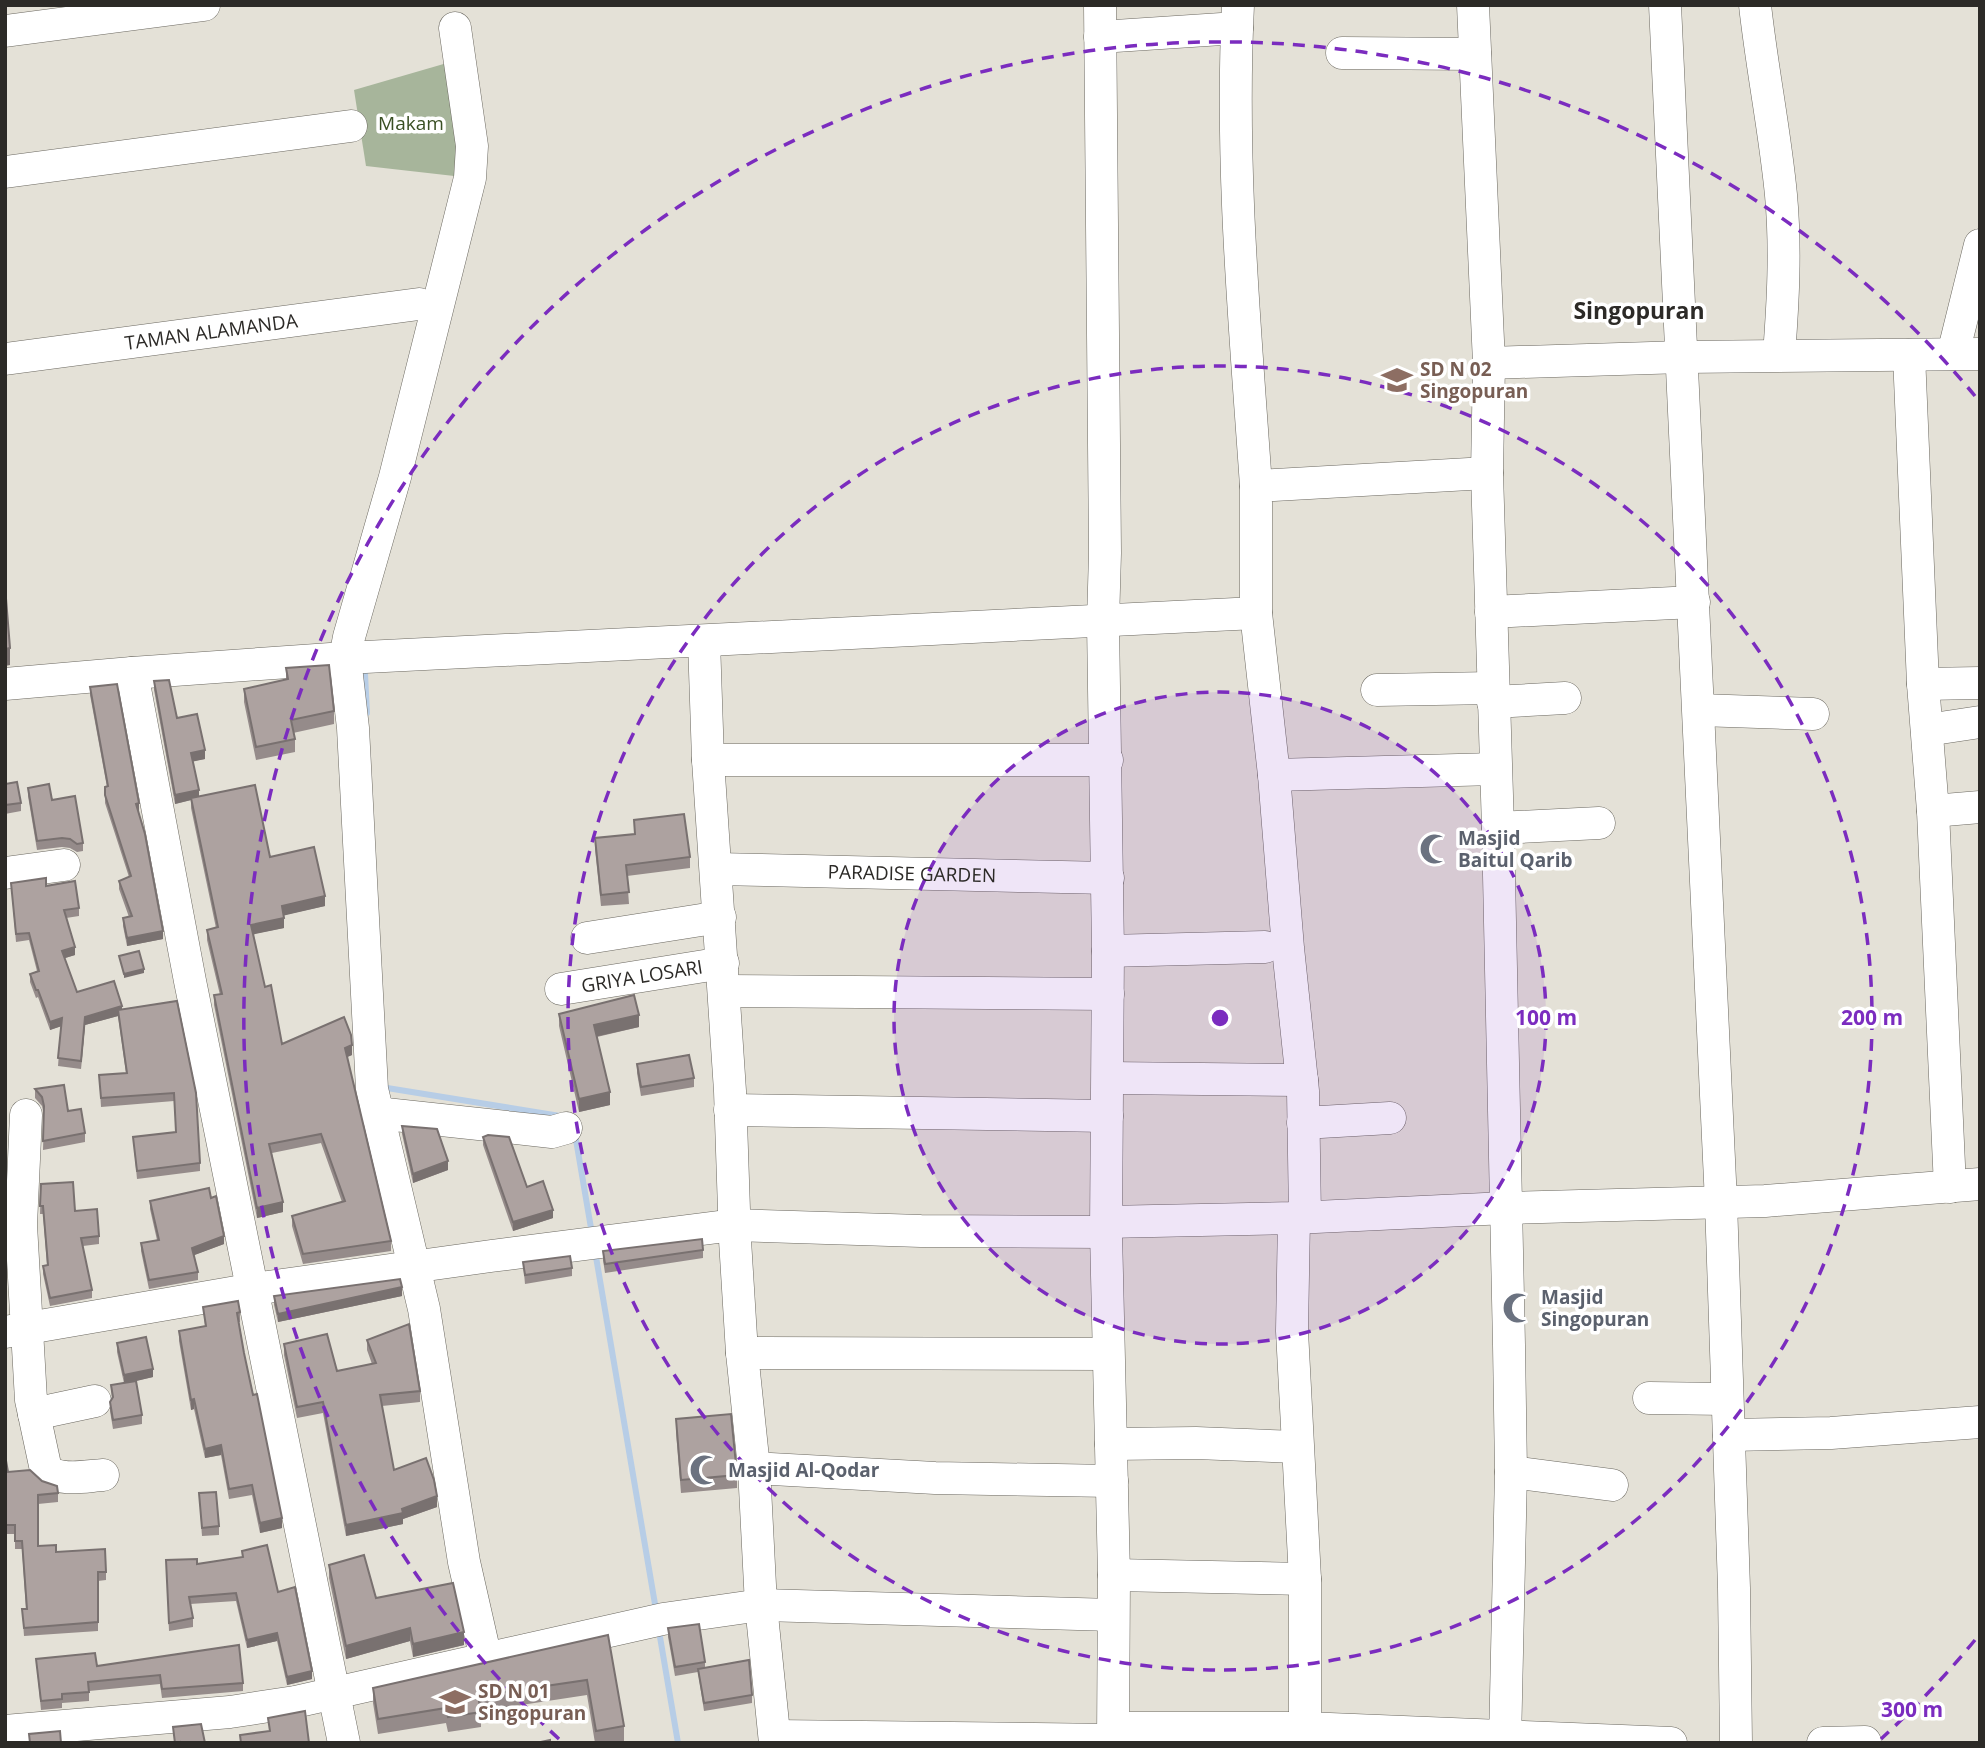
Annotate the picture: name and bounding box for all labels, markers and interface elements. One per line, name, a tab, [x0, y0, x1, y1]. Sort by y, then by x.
park label: Makam	[378, 110, 444, 136]
district label: Singopuran	[1573, 294, 1705, 326]
street label: TAMAN ALAMANDA	[123, 307, 299, 356]
place label: SD N 02 Singopuran	[1420, 356, 1528, 404]
school or university icon: SD N 02 Singopuran	[1380, 363, 1414, 397]
place label: Masjid Baitul Qarib	[1458, 825, 1573, 873]
mosque icon: Masjid Baitul Qarib	[1418, 832, 1452, 866]
street label: PARADISE GARDEN	[827, 859, 996, 888]
street label: GRIYA LOSARI	[579, 953, 705, 999]
text: 100 m	[1515, 1003, 1577, 1031]
text: 200 m	[1841, 1003, 1903, 1031]
centre of rings	[1208, 1006, 1232, 1030]
place label: Masjid Singopuran	[1541, 1284, 1649, 1332]
mosque icon: Masjid Singopuran	[1501, 1291, 1535, 1325]
mosque icon: Masjid Al-Qodar	[688, 1453, 722, 1487]
place label: Masjid Al-Qodar	[728, 1457, 880, 1483]
place label: SD N 01 Singopuran	[478, 1678, 586, 1726]
school or university icon: SD N 01 Singopuran	[438, 1685, 472, 1719]
text: 300 m	[1881, 1695, 1943, 1723]

